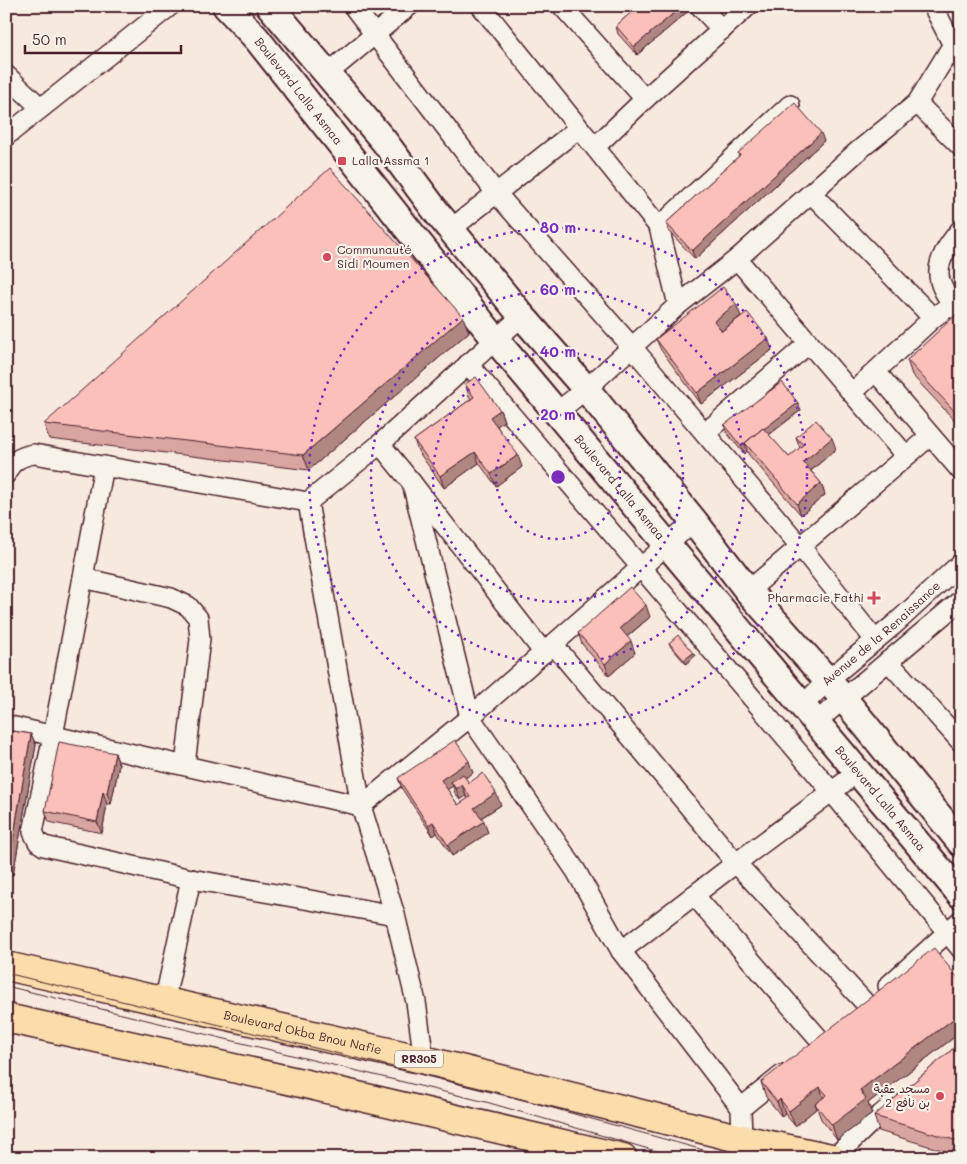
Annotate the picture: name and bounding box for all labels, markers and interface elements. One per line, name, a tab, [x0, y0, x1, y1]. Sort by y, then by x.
scale bar	[25, 22, 181, 54]
text: 50 m	[32, 29, 67, 49]
street label: Boulevard Lalla Asmaa	[252, 34, 347, 148]
place label: Lalla Assma 1	[352, 152, 429, 168]
marker: Lalla Assma 1	[336, 155, 348, 167]
text: 80 m	[540, 217, 576, 237]
place label: Communauté Sidi Moumen	[337, 241, 412, 271]
marker: Communauté Sidi Moumen	[321, 251, 333, 263]
text: 60 m	[540, 279, 576, 299]
text: 40 m	[540, 341, 576, 361]
text: 20 m	[540, 404, 576, 424]
street label: Boulevard Lalla Asmaa	[571, 431, 669, 543]
centre of rings	[549, 468, 567, 486]
street label: Avenue de la Renaissance	[818, 577, 943, 689]
place label: Pharmacie Fathi	[767, 589, 864, 605]
marker: Pharmacie Fathi	[868, 592, 880, 604]
street label: Boulevard Lalla Asmaa	[832, 742, 930, 854]
street label: Boulevard Okba Bnou Nafie	[222, 1006, 383, 1057]
road number: RR305	[395, 1050, 443, 1068]
place label: مسجد عقبة بن نافع 2	[874, 1080, 930, 1112]
marker: مسجد عقبة بن نافع 2	[934, 1090, 946, 1102]

